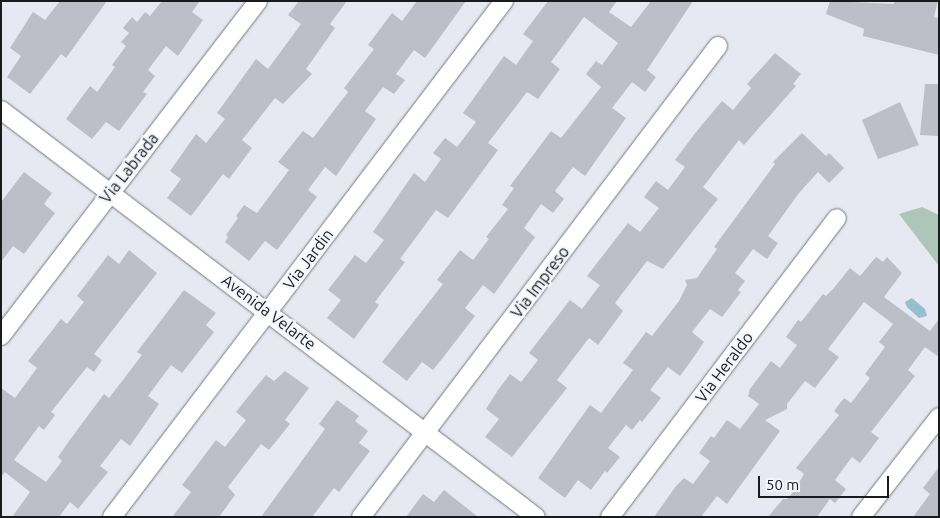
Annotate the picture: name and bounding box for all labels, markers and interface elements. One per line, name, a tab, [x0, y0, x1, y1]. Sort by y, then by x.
street label: Via Labrada	[96, 129, 162, 207]
street label: Via Jardin	[279, 225, 337, 293]
street label: Via Impreso	[507, 242, 573, 322]
street label: Avenida Velarte	[218, 270, 320, 354]
street label: Via Heraldo	[691, 328, 757, 406]
scale bar	[760, 466, 891, 498]
text: 50 m	[766, 476, 799, 493]

